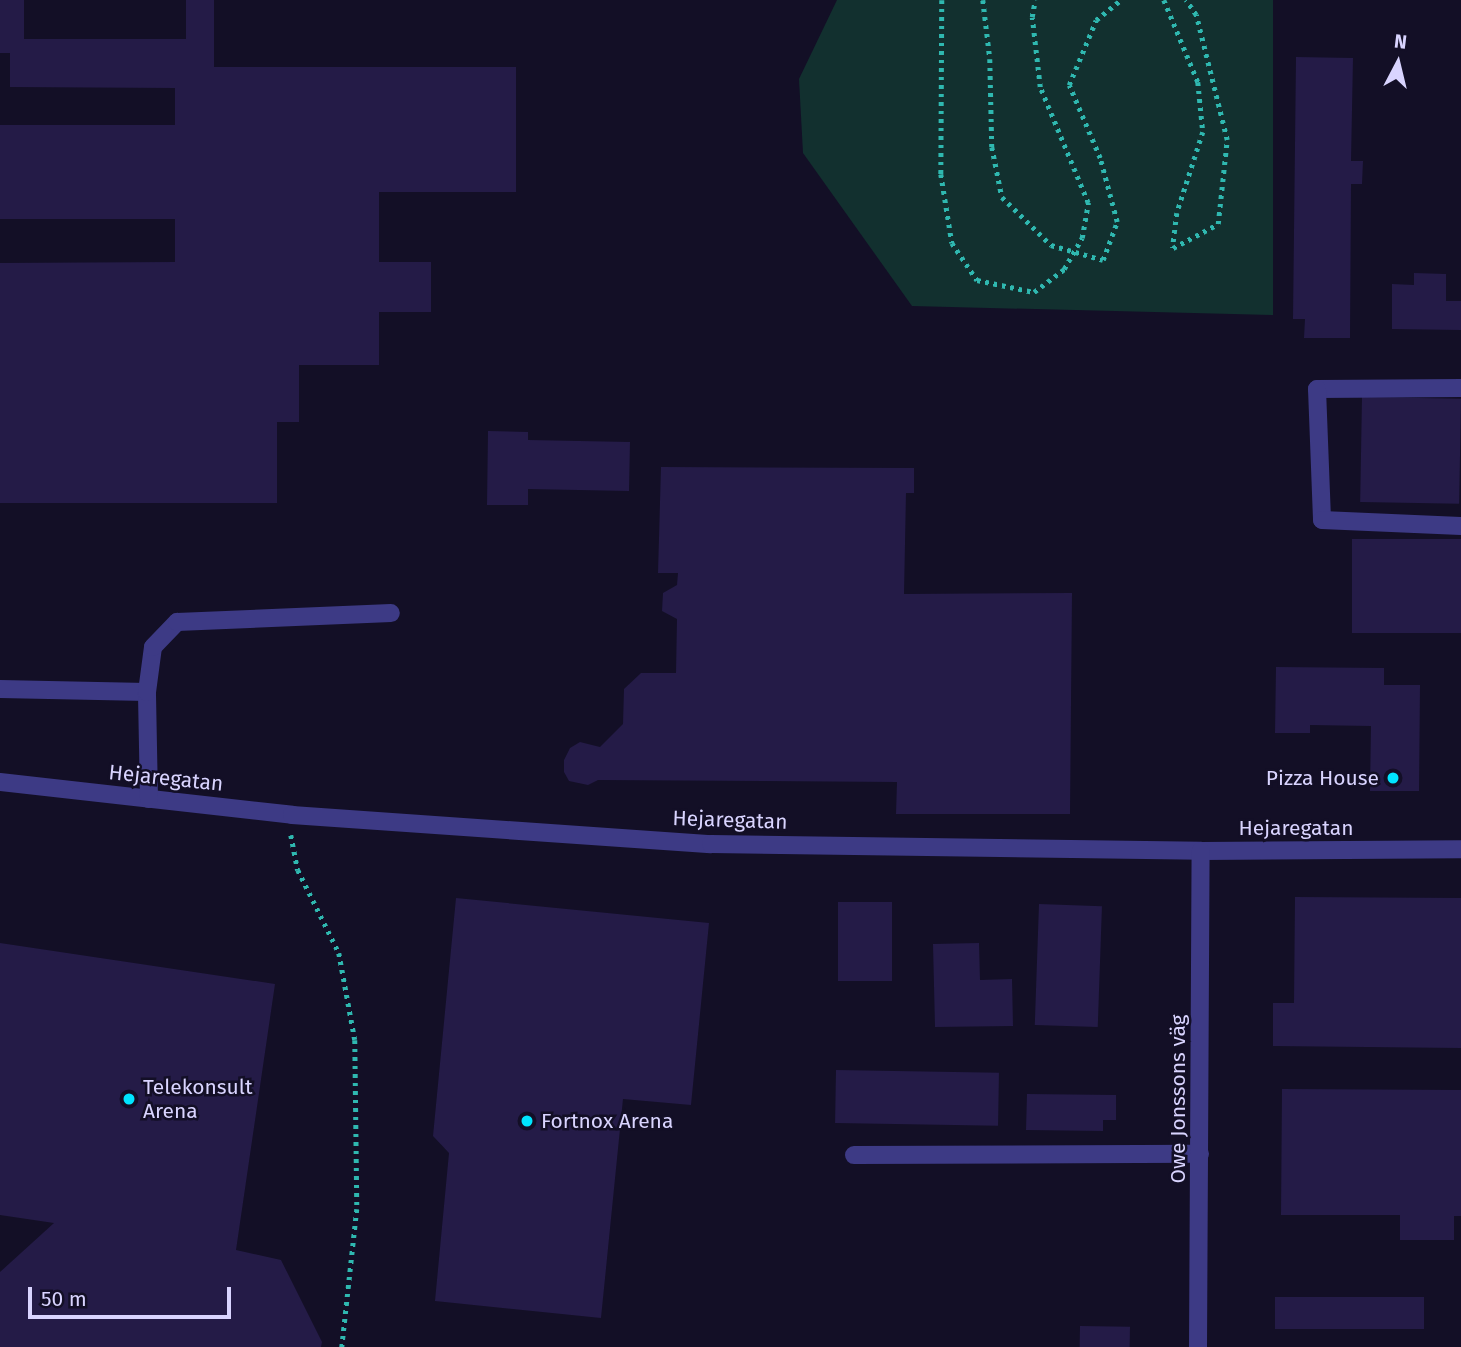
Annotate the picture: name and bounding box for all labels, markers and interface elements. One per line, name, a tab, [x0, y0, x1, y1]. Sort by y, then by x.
north arrow	[1363, 28, 1433, 98]
text: N	[1393, 29, 1408, 54]
street label: Hejaregatan	[107, 759, 225, 797]
place label: Pizza House	[1266, 765, 1379, 791]
marker: Pizza House	[1385, 770, 1401, 786]
street label: Hejaregatan	[672, 805, 788, 835]
street label: Hejaregatan	[1238, 815, 1354, 841]
street label: Owe Jonssons väg	[1165, 1014, 1191, 1184]
place label: Telekonsult Arena	[143, 1074, 253, 1124]
marker: Telekonsult Arena	[121, 1091, 137, 1107]
place label: Fortnox Arena	[541, 1108, 673, 1134]
marker: Fortnox Arena	[519, 1113, 535, 1129]
scale bar	[32, 1274, 234, 1318]
text: 50 m	[41, 1286, 87, 1312]

